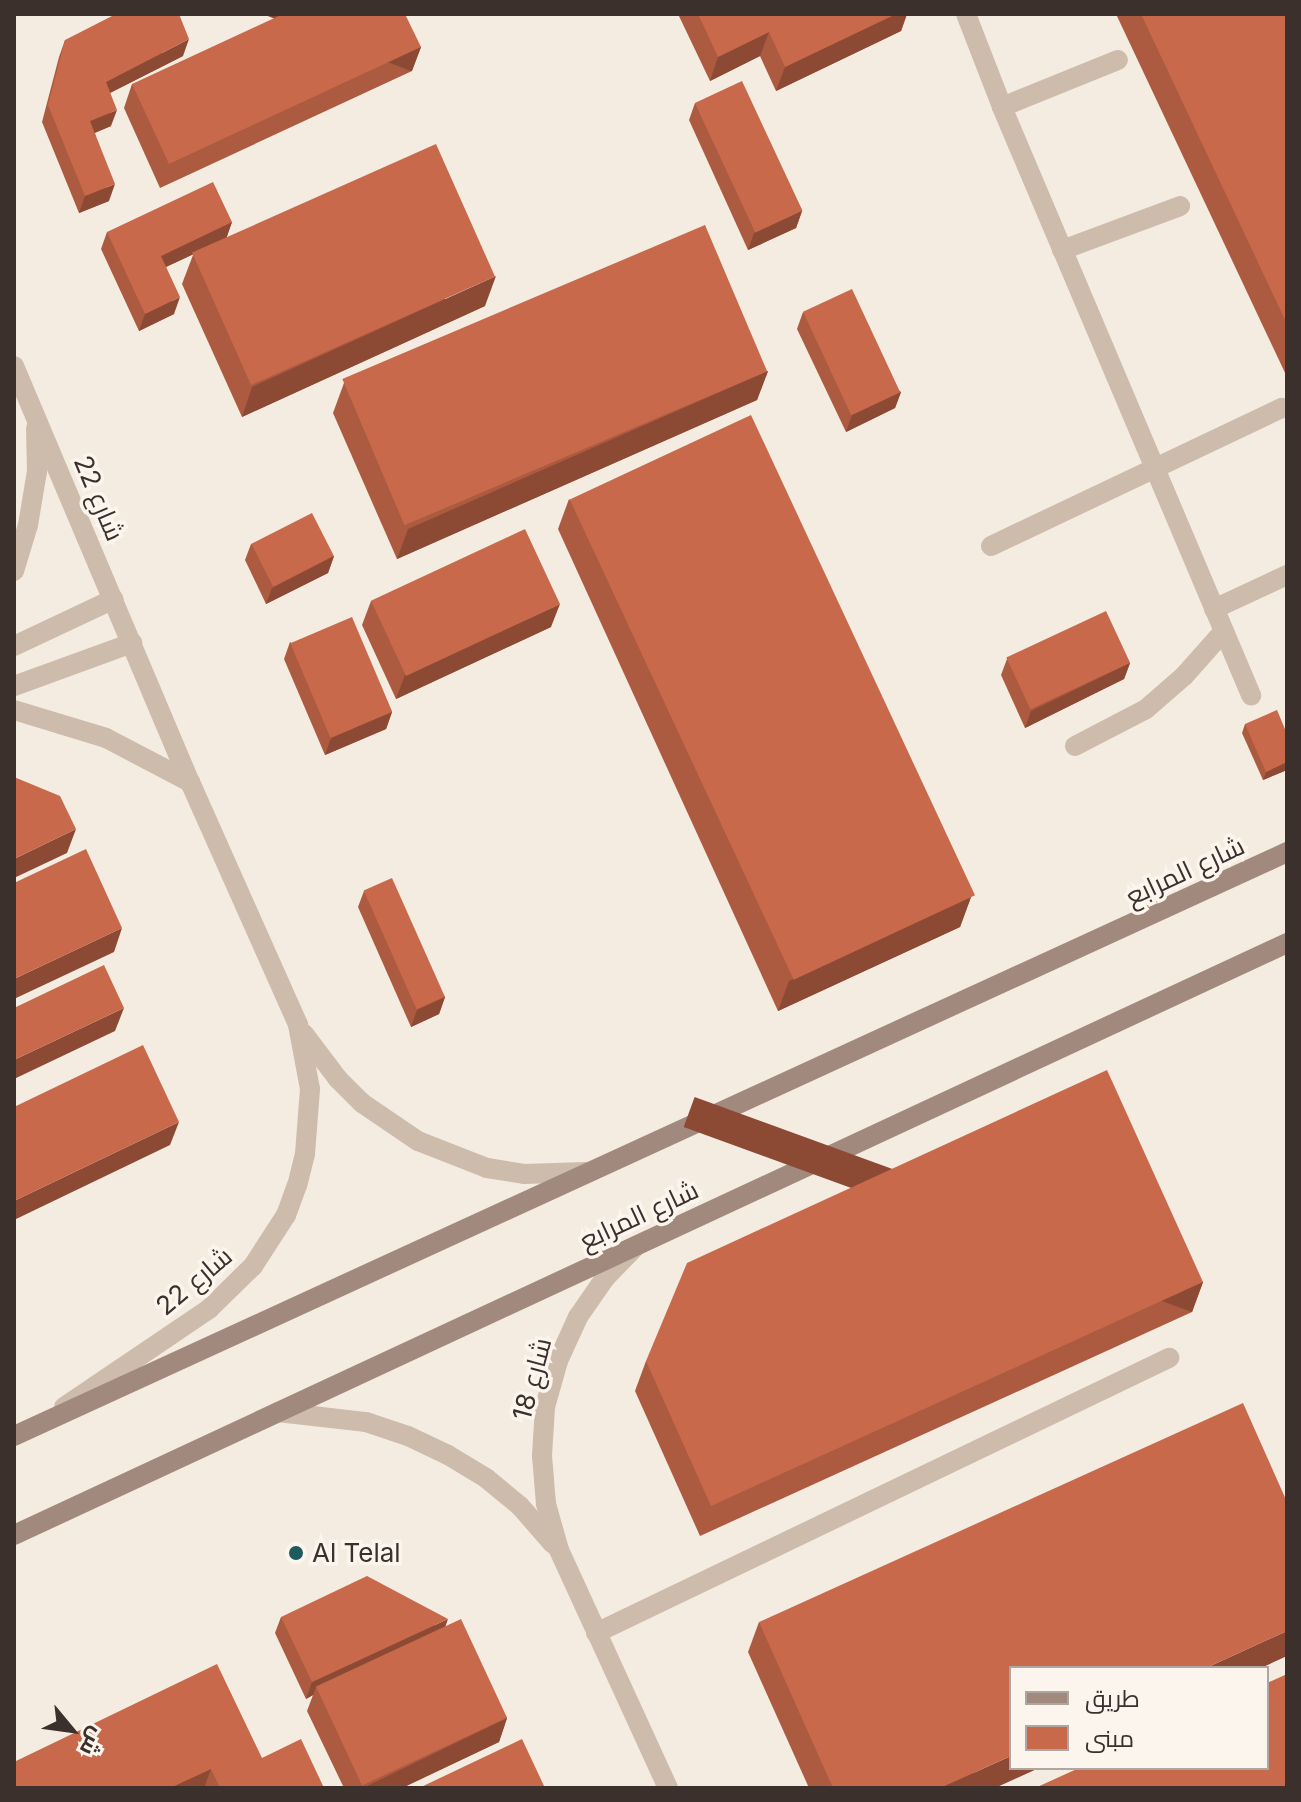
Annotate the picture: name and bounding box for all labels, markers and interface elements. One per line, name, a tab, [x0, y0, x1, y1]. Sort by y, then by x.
street label: شارع 22	[67, 451, 131, 545]
street label: شارع المرابع	[1121, 830, 1249, 912]
street label: شارع المرابع	[575, 1174, 703, 1256]
street label: شارع 22	[150, 1240, 238, 1322]
street label: شارع 18	[506, 1334, 558, 1424]
place label: Al Telal	[312, 1537, 401, 1569]
marker: Al Telal	[287, 1544, 305, 1562]
legend	[1009, 1666, 1269, 1770]
text: طريق	[1085, 1684, 1140, 1713]
north arrow	[32, 1690, 112, 1770]
text: ش	[75, 1723, 111, 1760]
text: مبنى	[1085, 1724, 1134, 1753]

